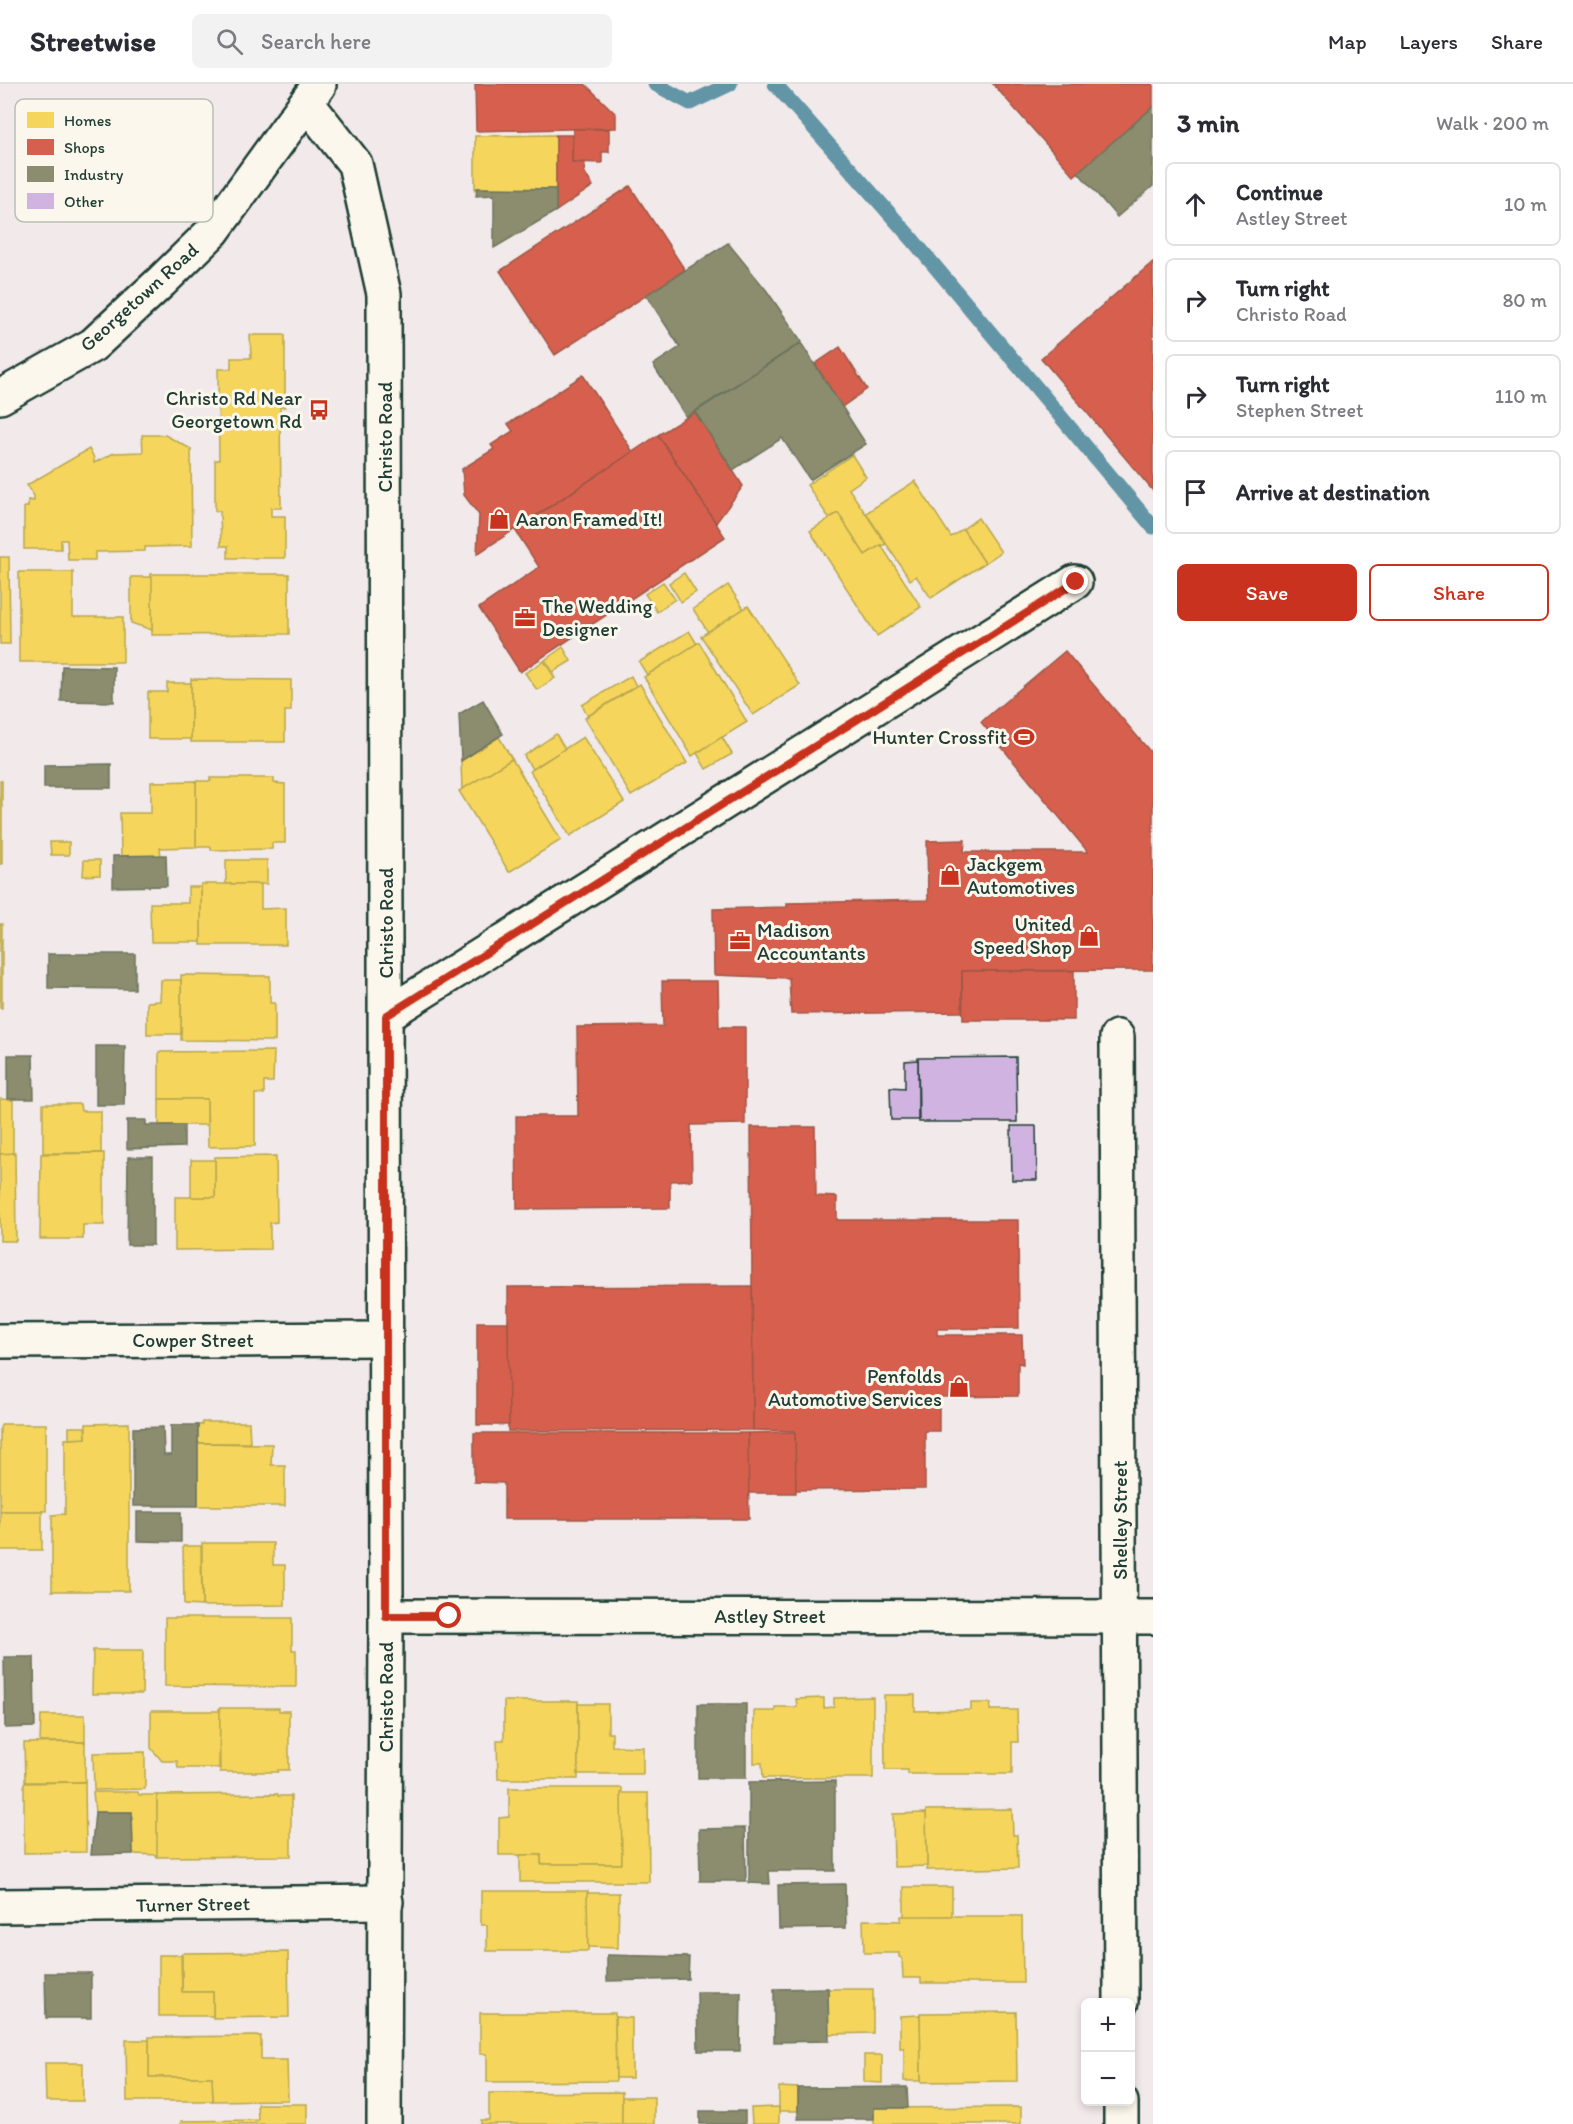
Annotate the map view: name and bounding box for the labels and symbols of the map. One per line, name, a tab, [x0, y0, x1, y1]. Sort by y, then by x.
legend	[15, 99, 213, 222]
text: Homes	[64, 111, 111, 130]
text: Shops	[64, 138, 105, 157]
text: Industry	[64, 165, 124, 184]
text: Other	[64, 192, 104, 211]
street label: Georgetown Road	[75, 237, 203, 357]
street label: Christo Road	[373, 381, 397, 492]
place label: Christo Rd Near Georgetown Rd	[166, 386, 302, 433]
bus stop icon: Christo Rd Near Georgetown Rd	[307, 398, 331, 422]
shop icon: Aaron Framed It!	[487, 507, 511, 531]
place label: Aaron Framed It!	[516, 507, 663, 531]
route end	[1062, 568, 1088, 594]
place label: The Wedding Designer	[542, 594, 654, 641]
office icon: The Wedding Designer	[513, 606, 537, 630]
place label: Hunter Crossfit	[872, 725, 1007, 749]
sports icon: Hunter Crossfit	[1012, 725, 1036, 749]
place label: Jackgem Automotives	[967, 852, 1075, 899]
shop icon: Jackgem Automotives	[938, 863, 962, 887]
street label: Christo Road	[374, 867, 398, 978]
place label: United Speed Shop	[973, 912, 1072, 959]
place label: Madison Accountants	[757, 918, 866, 965]
shop icon: United Speed Shop	[1077, 924, 1101, 948]
office icon: Madison Accountants	[728, 929, 752, 953]
street label: Cowper Street	[132, 1328, 254, 1352]
place label: Penfolds Automotive Services	[768, 1364, 942, 1411]
shop icon: Penfolds Automotive Services	[947, 1375, 971, 1399]
street label: Shelley Street	[1108, 1460, 1132, 1580]
route start	[435, 1602, 461, 1628]
street label: Astley Street	[714, 1604, 826, 1628]
street label: Christo Road	[374, 1641, 398, 1752]
street label: Turner Street	[136, 1891, 250, 1917]

